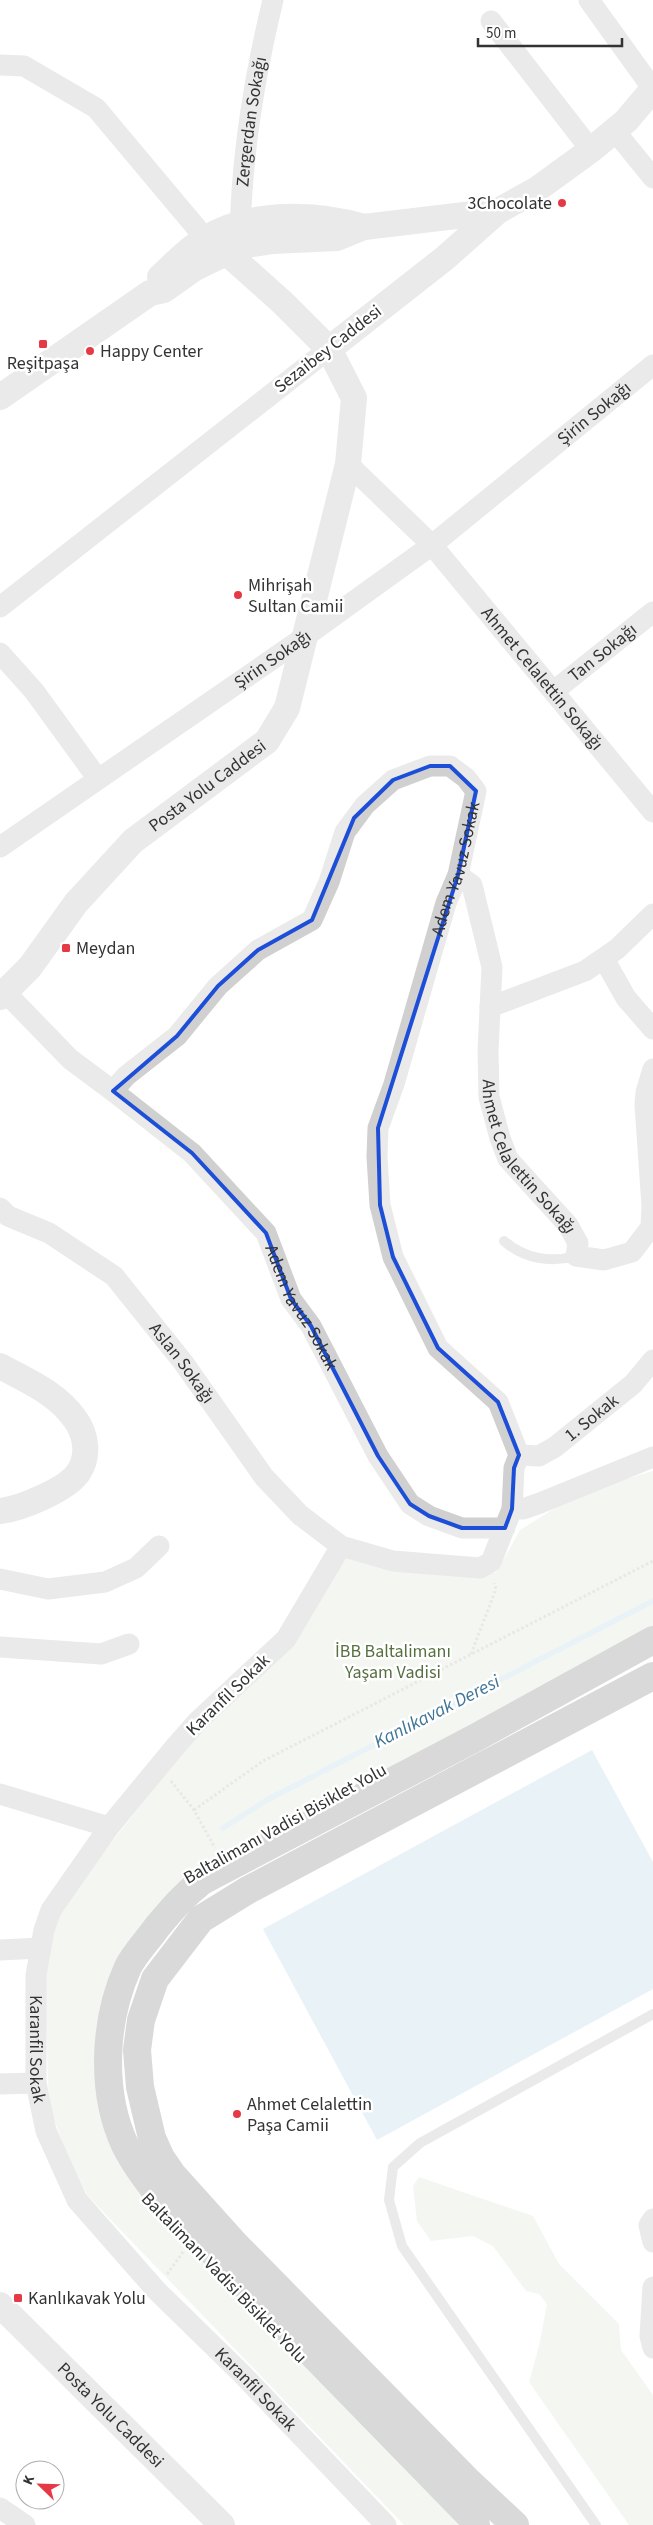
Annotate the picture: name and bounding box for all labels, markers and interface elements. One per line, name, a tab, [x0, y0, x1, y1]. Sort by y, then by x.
scale bar	[478, 15, 622, 47]
text: 50 m	[486, 23, 516, 44]
street label: Zergerdan Sokağı	[230, 54, 273, 188]
place label: 3Chocolate	[467, 191, 552, 216]
marker: 3Chocolate	[556, 197, 568, 209]
street label: Sezaibey Caddesi	[269, 299, 387, 399]
marker: Reşitpaşa	[37, 338, 49, 350]
place label: Happy Center	[100, 339, 204, 364]
marker: Happy Center	[84, 345, 96, 357]
place label: Reşitpaşa	[7, 351, 79, 376]
street label: Şirin Sokağı	[552, 375, 636, 451]
place label: Mihrişah Sultan Camii	[248, 573, 343, 619]
marker: Mihrişah Sultan Camii	[232, 589, 244, 601]
street label: Ahmet Celalettin Sokağı	[476, 601, 609, 756]
street label: Tan Sokağı	[563, 617, 642, 688]
street label: Şirin Sokağı	[229, 624, 316, 695]
street label: Posta Yolu Caddesi	[143, 733, 271, 838]
street label: Adem Yavuz Sokak	[425, 799, 486, 939]
place label: Meydan	[76, 936, 135, 961]
marker: Meydan	[60, 942, 72, 954]
street label: Ahmet Celalettin Sokağı	[476, 1079, 583, 1238]
street label: Adem Yavuz Sokak	[259, 1241, 344, 1375]
street label: Aslan Sokağı	[143, 1317, 221, 1408]
street label: 1. Sokak	[559, 1388, 624, 1447]
park label: İBB Baltalimanı Yaşam Vadisi	[335, 1639, 451, 1685]
street label: Karanfil Sokak	[180, 1648, 276, 1742]
water label: Kanlıkavak Deresi	[369, 1668, 505, 1755]
street label: Baltalimanı Vadisi Bisiklet Yolu	[179, 1758, 391, 1890]
street label: Karanfil Sokak	[24, 1995, 52, 2105]
place label: Ahmet Celalettin Paşa Camii	[247, 2092, 372, 2138]
marker: Ahmet Celalettin Paşa Camii	[231, 2108, 243, 2120]
street label: Baltalimanı Vadisi Bisiklet Yolu	[136, 2187, 312, 2369]
place label: Kanlıkavak Yolu	[28, 2286, 146, 2311]
marker: Kanlıkavak Yolu	[12, 2292, 24, 2304]
street label: Karanfil Sokak	[209, 2342, 303, 2437]
street label: Posta Yolu Caddesi	[52, 2356, 170, 2473]
north arrow	[15, 2460, 65, 2510]
text: K	[18, 2472, 40, 2488]

